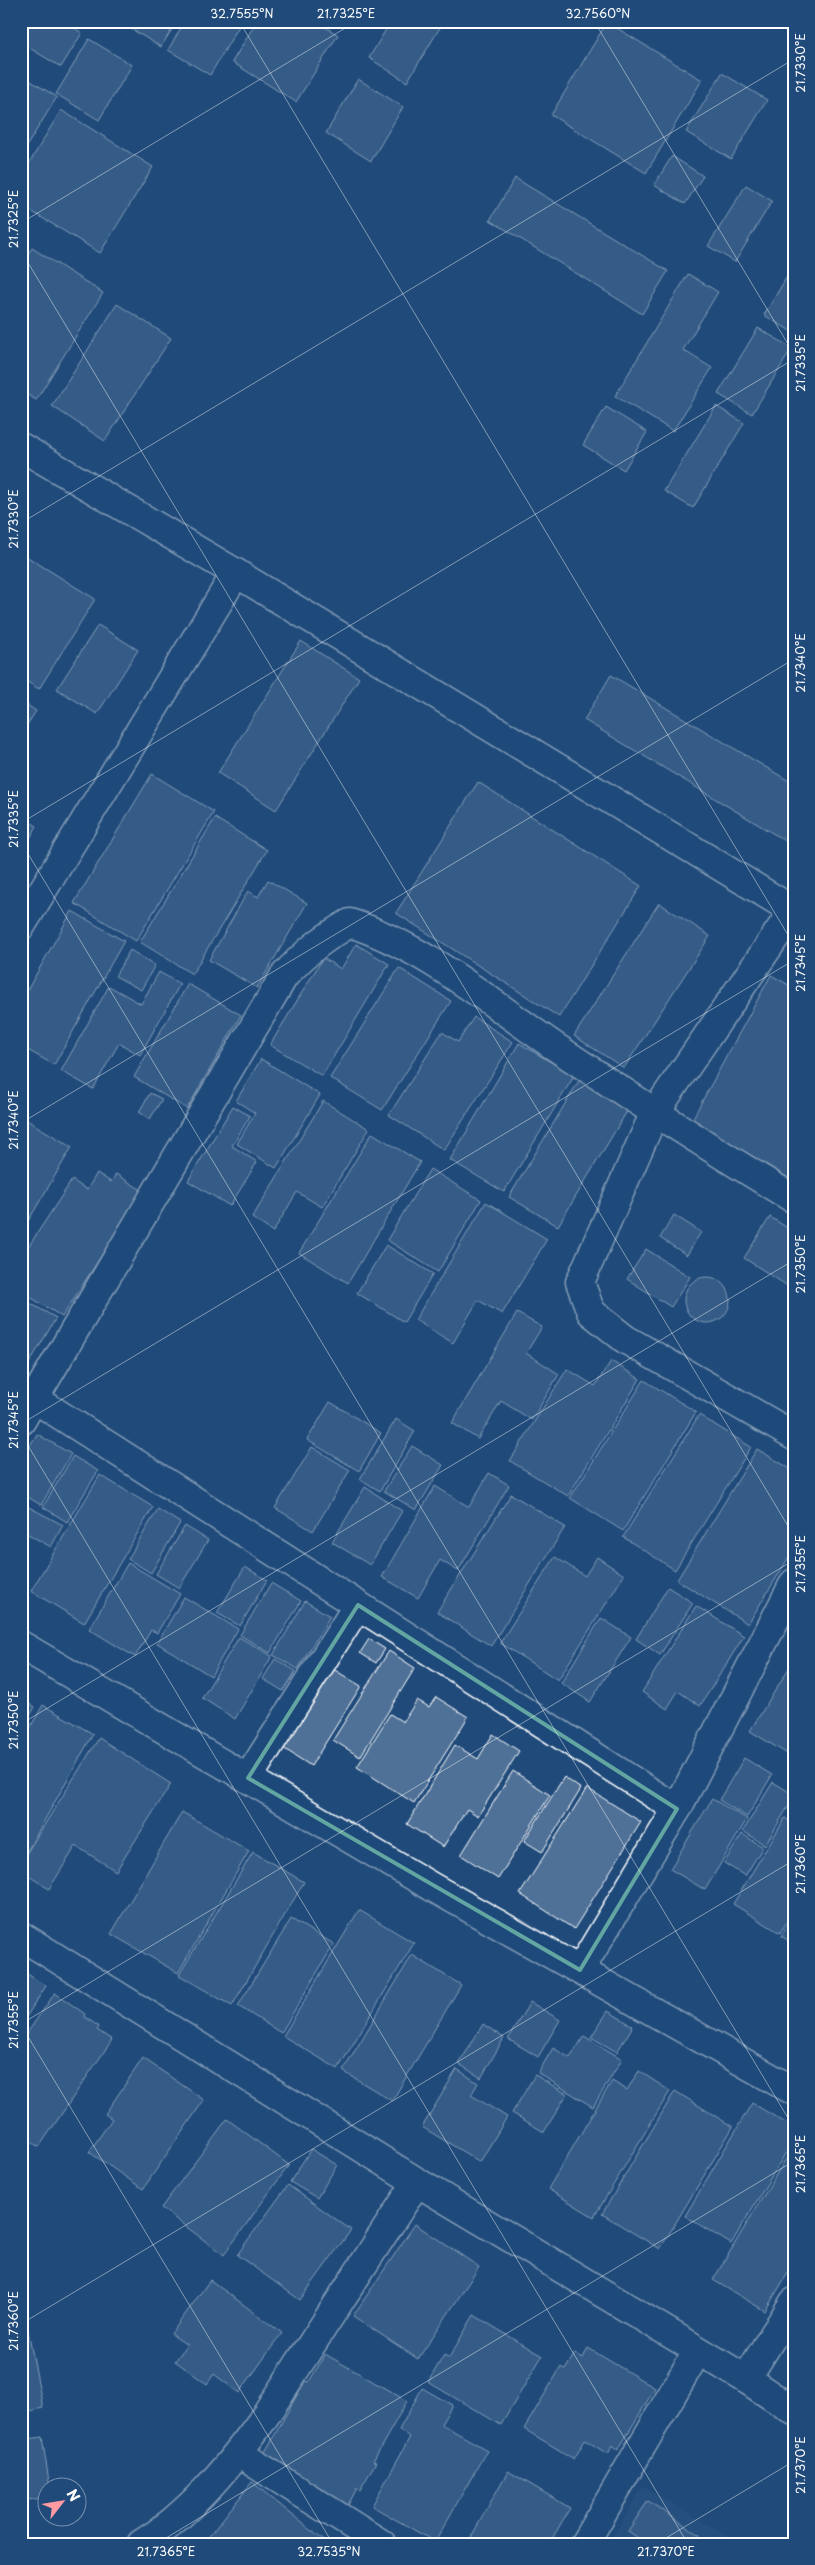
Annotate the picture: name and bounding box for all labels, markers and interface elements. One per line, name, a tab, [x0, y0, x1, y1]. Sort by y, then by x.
text: 32.7555°N	[210, 4, 274, 22]
text: 21.7325°E	[317, 4, 375, 22]
text: 32.7560°N	[566, 4, 630, 22]
text: 21.7330°E	[791, 33, 809, 93]
text: 21.7325°E	[4, 190, 22, 248]
text: 21.7335°E	[791, 334, 809, 392]
text: 21.7330°E	[4, 489, 22, 549]
text: 21.7340°E	[791, 633, 809, 693]
text: 21.7335°E	[4, 790, 22, 848]
text: 21.7345°E	[791, 934, 809, 992]
text: 21.7340°E	[4, 1090, 22, 1150]
text: 21.7350°E	[791, 1234, 809, 1294]
text: 21.7345°E	[4, 1391, 22, 1449]
text: 21.7355°E	[791, 1535, 809, 1593]
text: 21.7350°E	[4, 1690, 22, 1750]
text: 21.7360°E	[791, 1834, 809, 1894]
text: 21.7355°E	[4, 1991, 22, 2049]
text: 21.7365°E	[791, 2135, 809, 2193]
text: 21.7360°E	[4, 2291, 22, 2351]
text: 21.7370°E	[791, 2436, 809, 2494]
north arrow	[38, 2478, 88, 2528]
text: N	[62, 2485, 85, 2505]
text: 21.7365°E	[137, 2542, 195, 2560]
text: 32.7535°N	[297, 2542, 361, 2560]
text: 21.7370°E	[637, 2542, 695, 2560]

